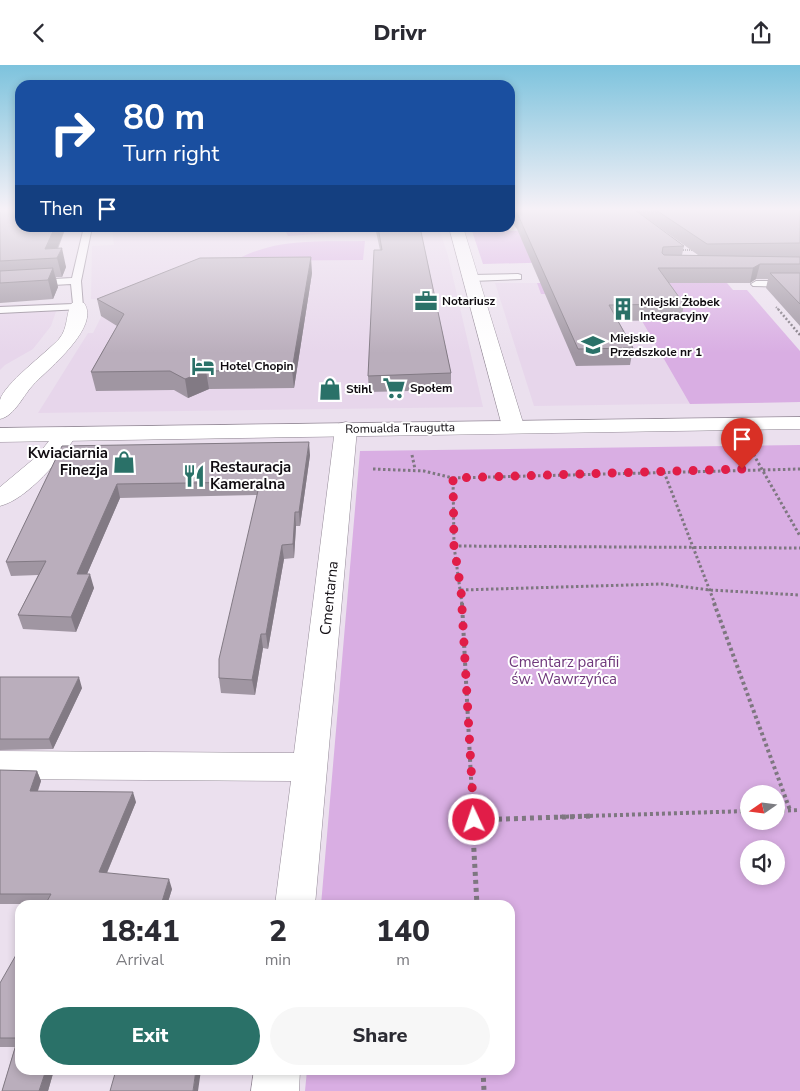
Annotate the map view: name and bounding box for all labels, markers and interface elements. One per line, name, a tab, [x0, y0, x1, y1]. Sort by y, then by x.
text: Drivr	[374, 18, 426, 48]
icon: back	[25, 19, 53, 47]
icon: share	[747, 19, 775, 47]
text: 80 m	[123, 94, 205, 141]
icon: right	[40, 100, 105, 165]
text: Turn right	[123, 139, 219, 169]
icon: arrive	[93, 195, 121, 223]
text: Then	[40, 196, 83, 222]
office icon: Notariusz	[413, 288, 439, 314]
place label: Notariusz	[442, 293, 496, 309]
place label: Miejski Żłobek Integracyjny	[640, 294, 720, 324]
building icon: Miejski Żłobek Integracyjny	[610, 296, 636, 322]
place label: Miejskie Przedszkole nr 1	[610, 330, 702, 360]
school or university icon: Miejskie Przedszkole nr 1	[580, 332, 606, 358]
hotel icon: Hotel Chopin	[190, 353, 216, 379]
place label: Hotel Chopin	[220, 358, 294, 374]
supermarket icon: Społem	[381, 375, 407, 401]
shop icon: Stihl	[317, 376, 343, 402]
place label: Społem	[410, 380, 452, 396]
place label: Stihl	[346, 381, 372, 397]
pin	[721, 418, 763, 469]
street label: Romualda Traugutta	[345, 419, 455, 437]
icon: arrive	[728, 425, 756, 453]
place label: Kwiaciarnia Finezja	[28, 443, 108, 480]
shop icon: Kwiaciarnia Finezja	[111, 449, 137, 475]
place label: Restauracja Kameralna	[210, 457, 291, 494]
restaurant icon: Restauracja Kameralna	[181, 463, 207, 489]
street label: Cmentarna	[315, 560, 343, 636]
park label: Cmentarz parafii św. Wawrzyńca	[509, 652, 619, 689]
north arrow	[740, 785, 785, 830]
map controls	[740, 785, 785, 885]
position arrow	[447, 793, 499, 845]
button: sound	[740, 840, 785, 885]
text: 18:41	[100, 911, 180, 952]
text: 2	[269, 911, 287, 952]
text: 140	[376, 911, 430, 952]
text: Arrival	[116, 949, 164, 971]
text: min	[265, 949, 291, 971]
text: m	[396, 949, 410, 971]
button: Exit	[40, 1007, 260, 1065]
button: Share	[270, 1007, 490, 1065]

